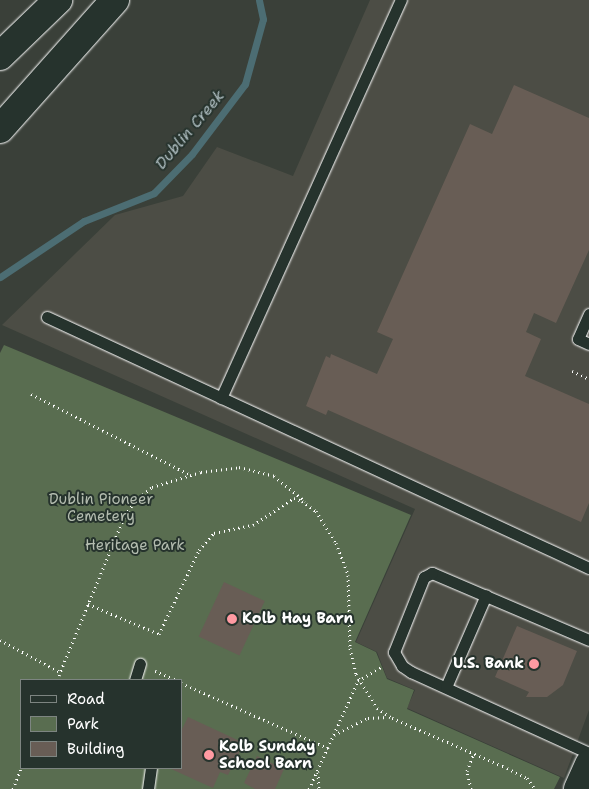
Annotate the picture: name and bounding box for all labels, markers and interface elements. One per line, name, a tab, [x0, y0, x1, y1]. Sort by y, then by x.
water label: Dublin Creek	[151, 86, 229, 174]
park label: Dublin Pioneer Cemetery	[49, 490, 153, 525]
park label: Heritage Park	[85, 537, 185, 555]
place label: Kolb Hay Barn	[242, 610, 353, 628]
marker: Kolb Hay Barn	[226, 613, 238, 625]
place label: U.S. Bank	[453, 655, 524, 673]
marker: U.S. Bank	[528, 658, 540, 670]
legend	[20, 679, 182, 769]
text: Road	[67, 689, 105, 709]
text: Park	[67, 714, 99, 734]
place label: Kolb Sunday School Barn	[219, 737, 315, 772]
text: Building	[67, 739, 124, 759]
marker: Kolb Sunday School Barn	[203, 749, 215, 761]

